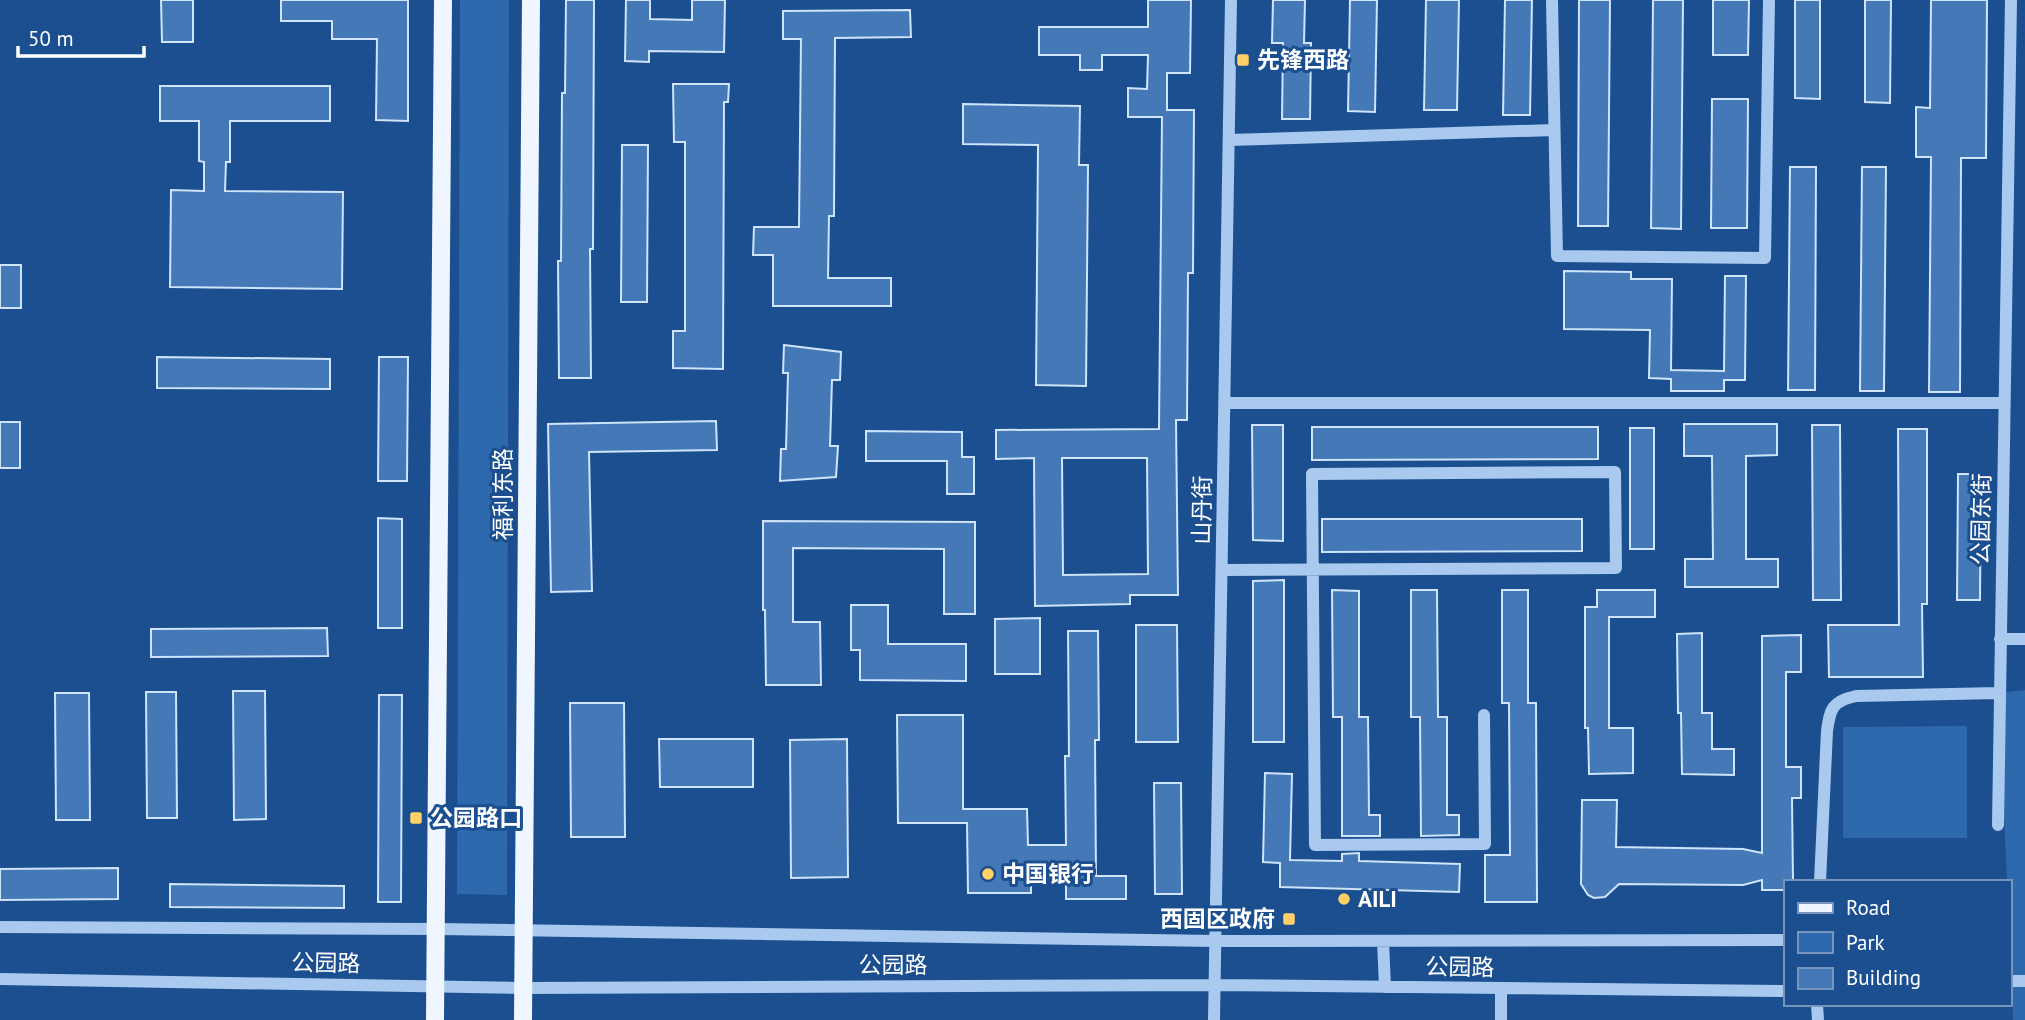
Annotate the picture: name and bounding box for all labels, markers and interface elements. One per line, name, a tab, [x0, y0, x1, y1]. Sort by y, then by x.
scale bar	[18, 14, 144, 58]
text: 50 m	[28, 25, 74, 52]
place label: 先锋西路	[1257, 45, 1349, 74]
marker: 先锋西路	[1235, 52, 1251, 68]
street label: 福利东路	[488, 448, 517, 540]
street label: 公园东街	[1965, 473, 1996, 565]
street label: 山丹街	[1186, 475, 1217, 545]
place label: 公园路口	[430, 803, 522, 832]
marker: 公园路口	[408, 810, 424, 826]
place label: 中国银行	[1002, 859, 1094, 888]
marker: 中国银行	[980, 866, 996, 882]
legend	[1784, 880, 2011, 1006]
place label: AILI	[1358, 884, 1397, 913]
marker: AILI	[1336, 891, 1352, 907]
text: Road	[1846, 894, 1890, 921]
place label: 西固区政府	[1160, 904, 1275, 933]
marker: 西固区政府	[1281, 911, 1297, 927]
text: Park	[1846, 929, 1885, 956]
street label: 公园路	[291, 947, 361, 978]
street label: 公园路	[859, 950, 928, 979]
street label: 公园路	[1425, 951, 1495, 982]
text: Building	[1846, 964, 1921, 991]

